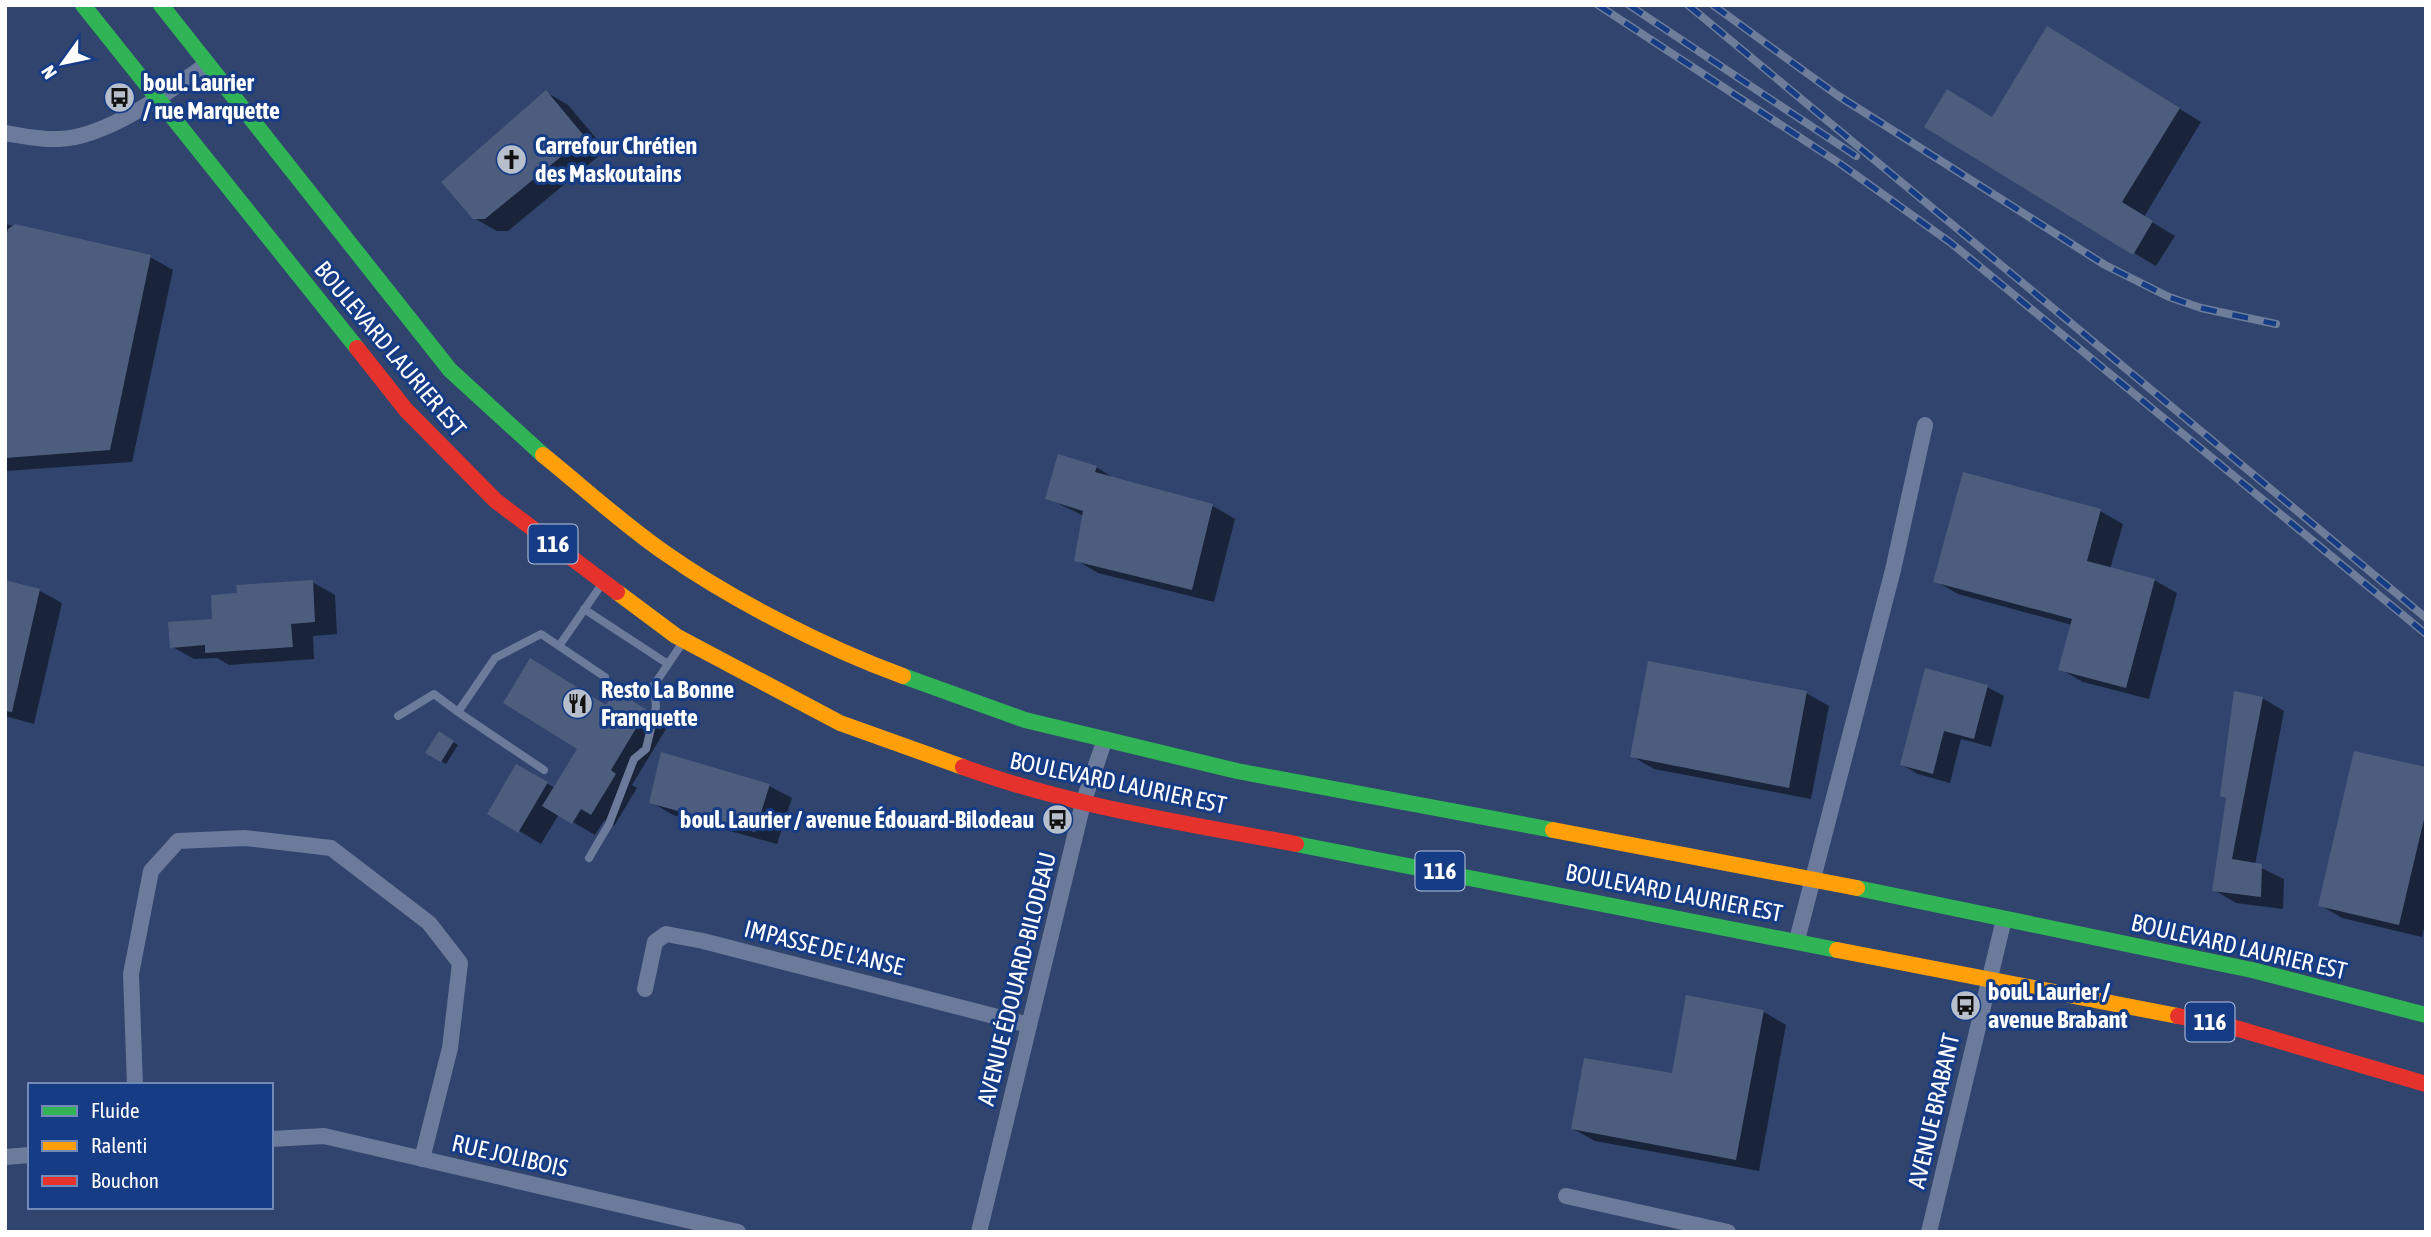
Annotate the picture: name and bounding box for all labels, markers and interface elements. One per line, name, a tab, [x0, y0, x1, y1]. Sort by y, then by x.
north arrow	[28, 28, 98, 98]
text: N	[36, 62, 61, 83]
place label: boul. Laurier / rue Marquette	[143, 69, 280, 124]
bus stop icon: boul. Laurier / rue Marquette	[103, 80, 137, 114]
place label: Carrefour Chrétien des Maskoutains	[535, 132, 697, 187]
church icon: Carrefour Chrétien des Maskoutains	[495, 143, 529, 177]
street label: BOULEVARD LAURIER EST	[309, 256, 472, 442]
road number: 116	[528, 524, 578, 564]
place label: Resto La Bonne Franquette	[601, 676, 734, 731]
restaurant icon: Resto La Bonne Franquette	[561, 687, 595, 721]
street label: BOULEVARD LAURIER EST	[1007, 746, 1229, 819]
bus stop icon: boul. Laurier / avenue Édouard-Bilodeau	[1040, 803, 1074, 837]
place label: boul. Laurier / avenue Édouard-Bilodeau	[680, 806, 1034, 833]
street label: AVENUE ÉDOUARD-BILODEAU	[972, 849, 1061, 1108]
road number: 116	[1416, 852, 1464, 890]
street label: BOULEVARD LAURIER EST	[1563, 858, 1785, 927]
street label: BOULEVARD LAURIER EST	[2129, 909, 2350, 985]
street label: IMPASSE DE L'ANSE	[741, 915, 907, 980]
place label: boul. Laurier / avenue Brabant	[1988, 978, 2127, 1033]
bus stop icon: boul. Laurier / avenue Brabant	[1948, 989, 1982, 1023]
road number: 116	[2186, 1002, 2234, 1042]
street label: AVENUE BRABANT	[1903, 1030, 1965, 1191]
legend	[28, 1083, 273, 1209]
text: Fluide	[91, 1098, 140, 1122]
street label: RUE JOLIBOIS	[449, 1129, 571, 1182]
text: Ralenti	[91, 1133, 147, 1157]
text: Bouchon	[91, 1168, 159, 1192]

